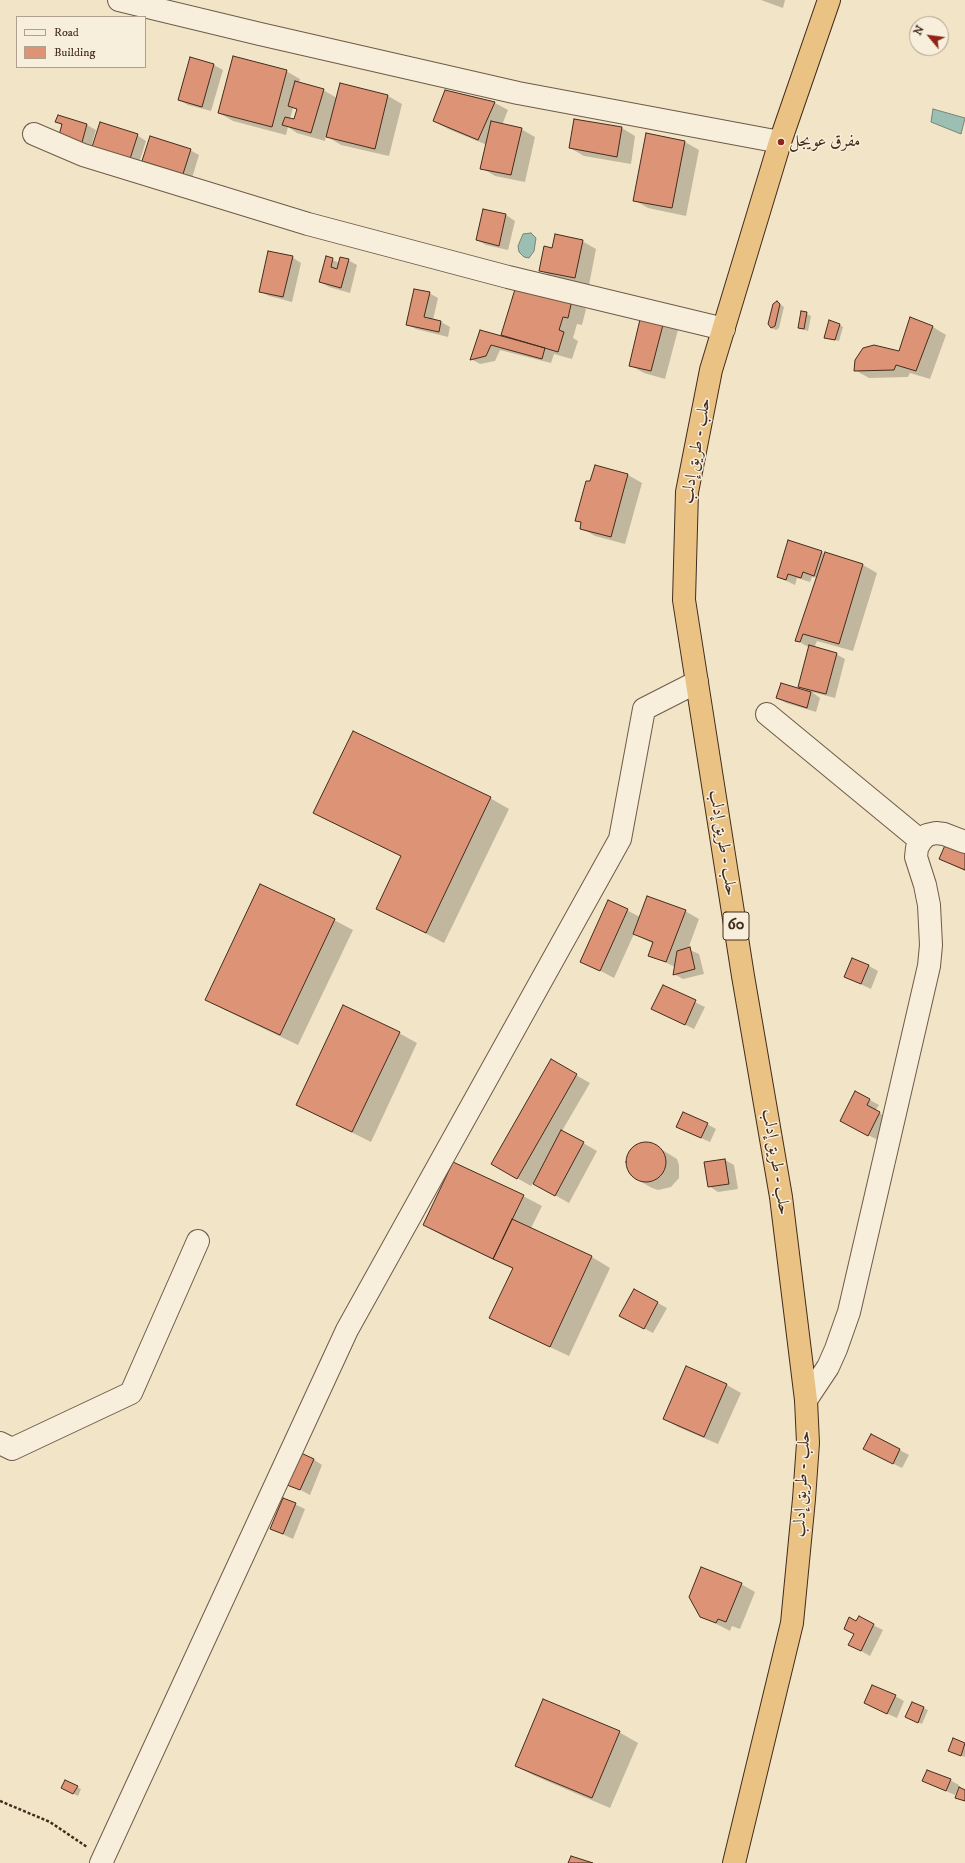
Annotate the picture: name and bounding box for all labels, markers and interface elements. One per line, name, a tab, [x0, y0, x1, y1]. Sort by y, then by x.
legend	[16, 16, 146, 68]
north arrow	[909, 16, 949, 56]
text: N	[911, 23, 928, 38]
text: Road	[54, 25, 79, 40]
text: Building	[54, 45, 95, 60]
place label: مفرق عويجل	[789, 132, 860, 152]
marker: مفرق عويجل	[776, 137, 786, 147]
street label: حلب - طريق إدلب	[678, 397, 716, 505]
street label: حلب - طريق إدلب	[704, 789, 740, 897]
road number: 60	[723, 912, 749, 940]
street label: حلب - طريق إدلب	[757, 1108, 793, 1216]
street label: حلب - طريق إدلب	[790, 1430, 816, 1538]

